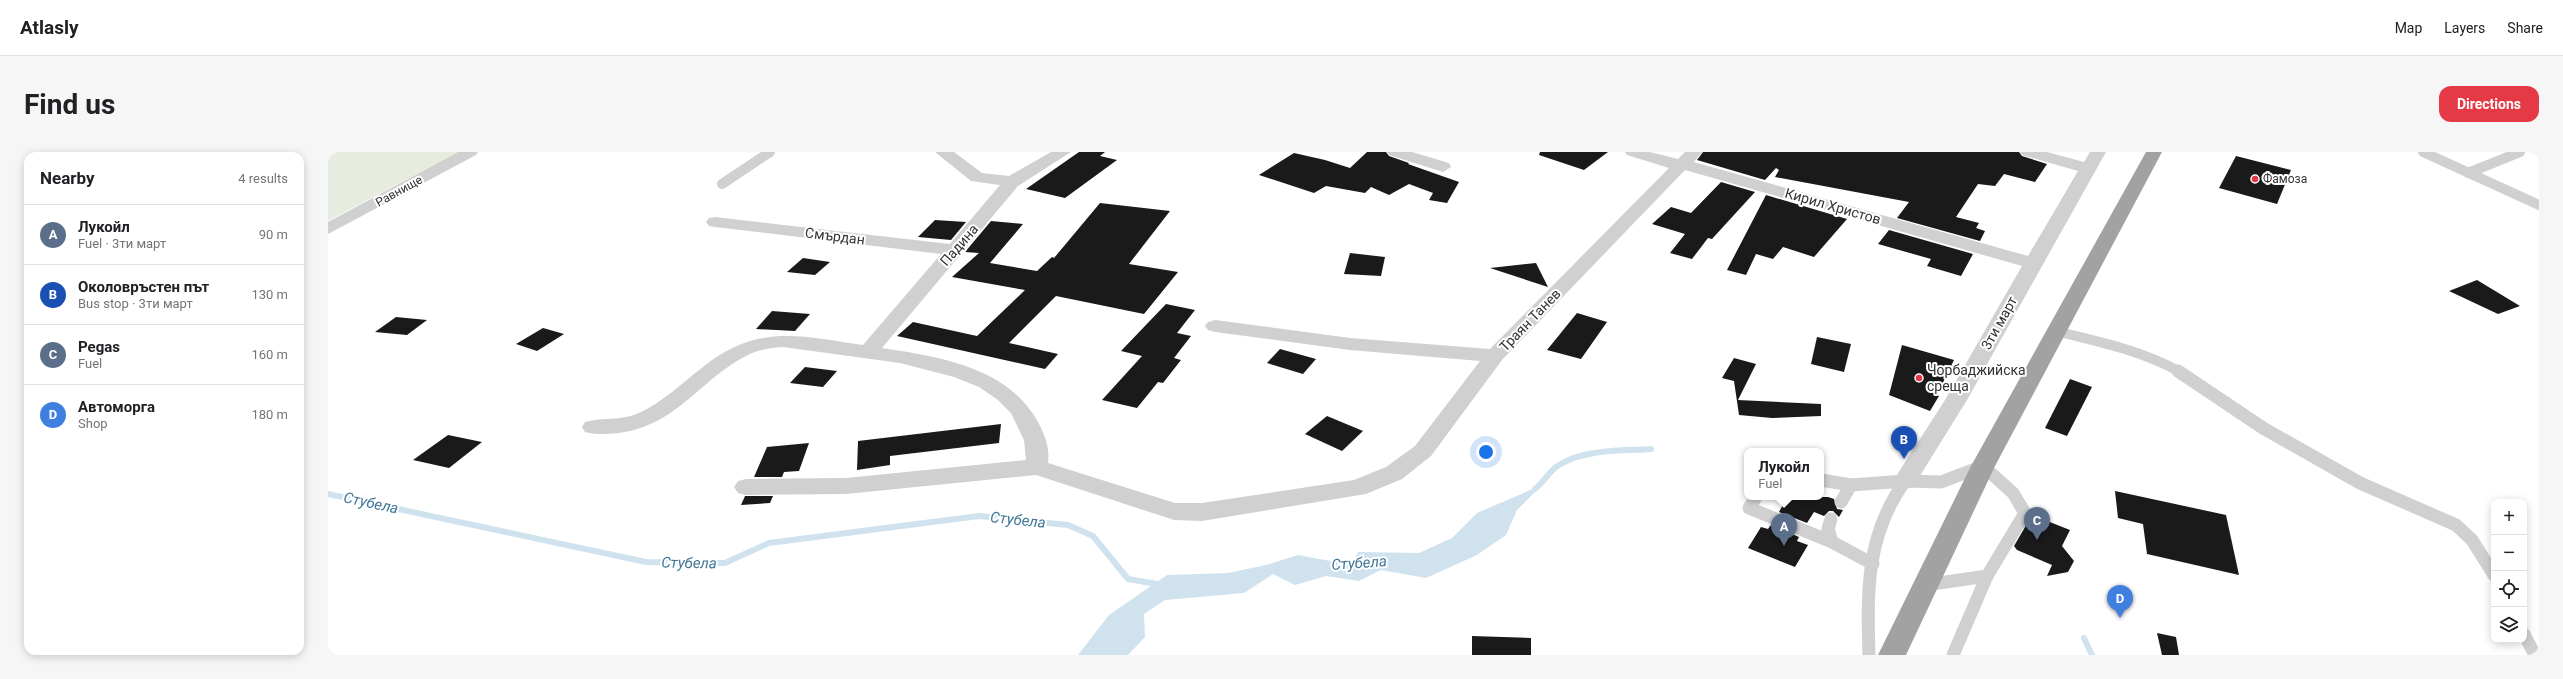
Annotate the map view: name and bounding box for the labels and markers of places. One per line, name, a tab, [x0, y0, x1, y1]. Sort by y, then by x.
place label: Фамоза	[2263, 172, 2307, 186]
marker: Фамоза	[2250, 174, 2260, 184]
place label: Чорбаджийска среща	[1927, 362, 2026, 394]
marker: Чорбаджийска среща	[1914, 373, 1924, 383]
pin: B	[1891, 426, 1917, 459]
pin: C	[2024, 507, 2050, 540]
pin: A	[1771, 513, 1797, 546]
pin: D	[2107, 585, 2133, 618]

